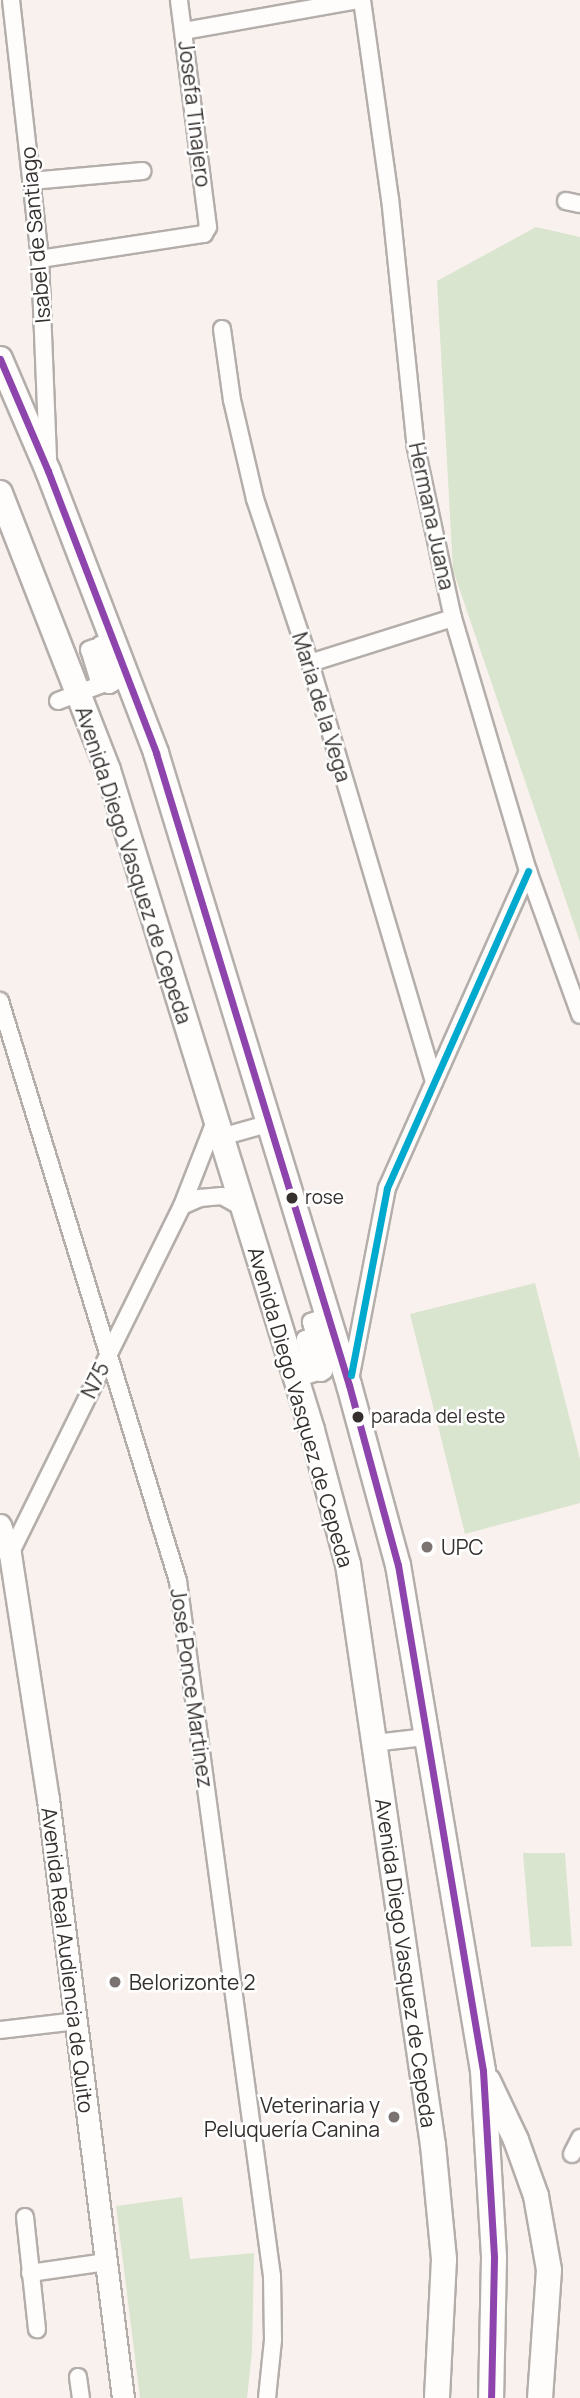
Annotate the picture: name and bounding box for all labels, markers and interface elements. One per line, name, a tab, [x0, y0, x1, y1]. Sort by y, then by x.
street label: Josefa Tinajero	[174, 39, 216, 189]
street label: Isabel de Santiago	[15, 146, 55, 324]
street label: Hermana Juana	[404, 440, 460, 592]
street label: Maria de la Vega	[287, 629, 357, 785]
street label: Avenida Diego Vasquez de Cepeda	[71, 703, 197, 1027]
place label: rose	[305, 1187, 344, 1209]
marker: rose	[285, 1191, 299, 1205]
street label: Avenida Diego Vasquez de Cepeda	[243, 1244, 359, 1570]
street label: N75	[76, 1358, 114, 1402]
place label: parada del este	[371, 1406, 505, 1428]
marker: parada del este	[351, 1410, 365, 1424]
place label: UPC	[441, 1534, 483, 1560]
marker: UPC	[419, 1539, 435, 1555]
street label: José Ponce Martinez	[166, 1587, 218, 1789]
street label: Avenida Diego Vasquez de Cepeda	[370, 1797, 442, 2129]
street label: Avenida Real Audiencia de Quito	[37, 1806, 99, 2114]
place label: Belorizonte 2	[129, 1969, 256, 1995]
marker: Belorizonte 2	[107, 1974, 123, 1990]
place label: Veterinaria y Peluquería Canina	[204, 2092, 380, 2142]
marker: Veterinaria y Peluquería Canina	[386, 2109, 402, 2125]

